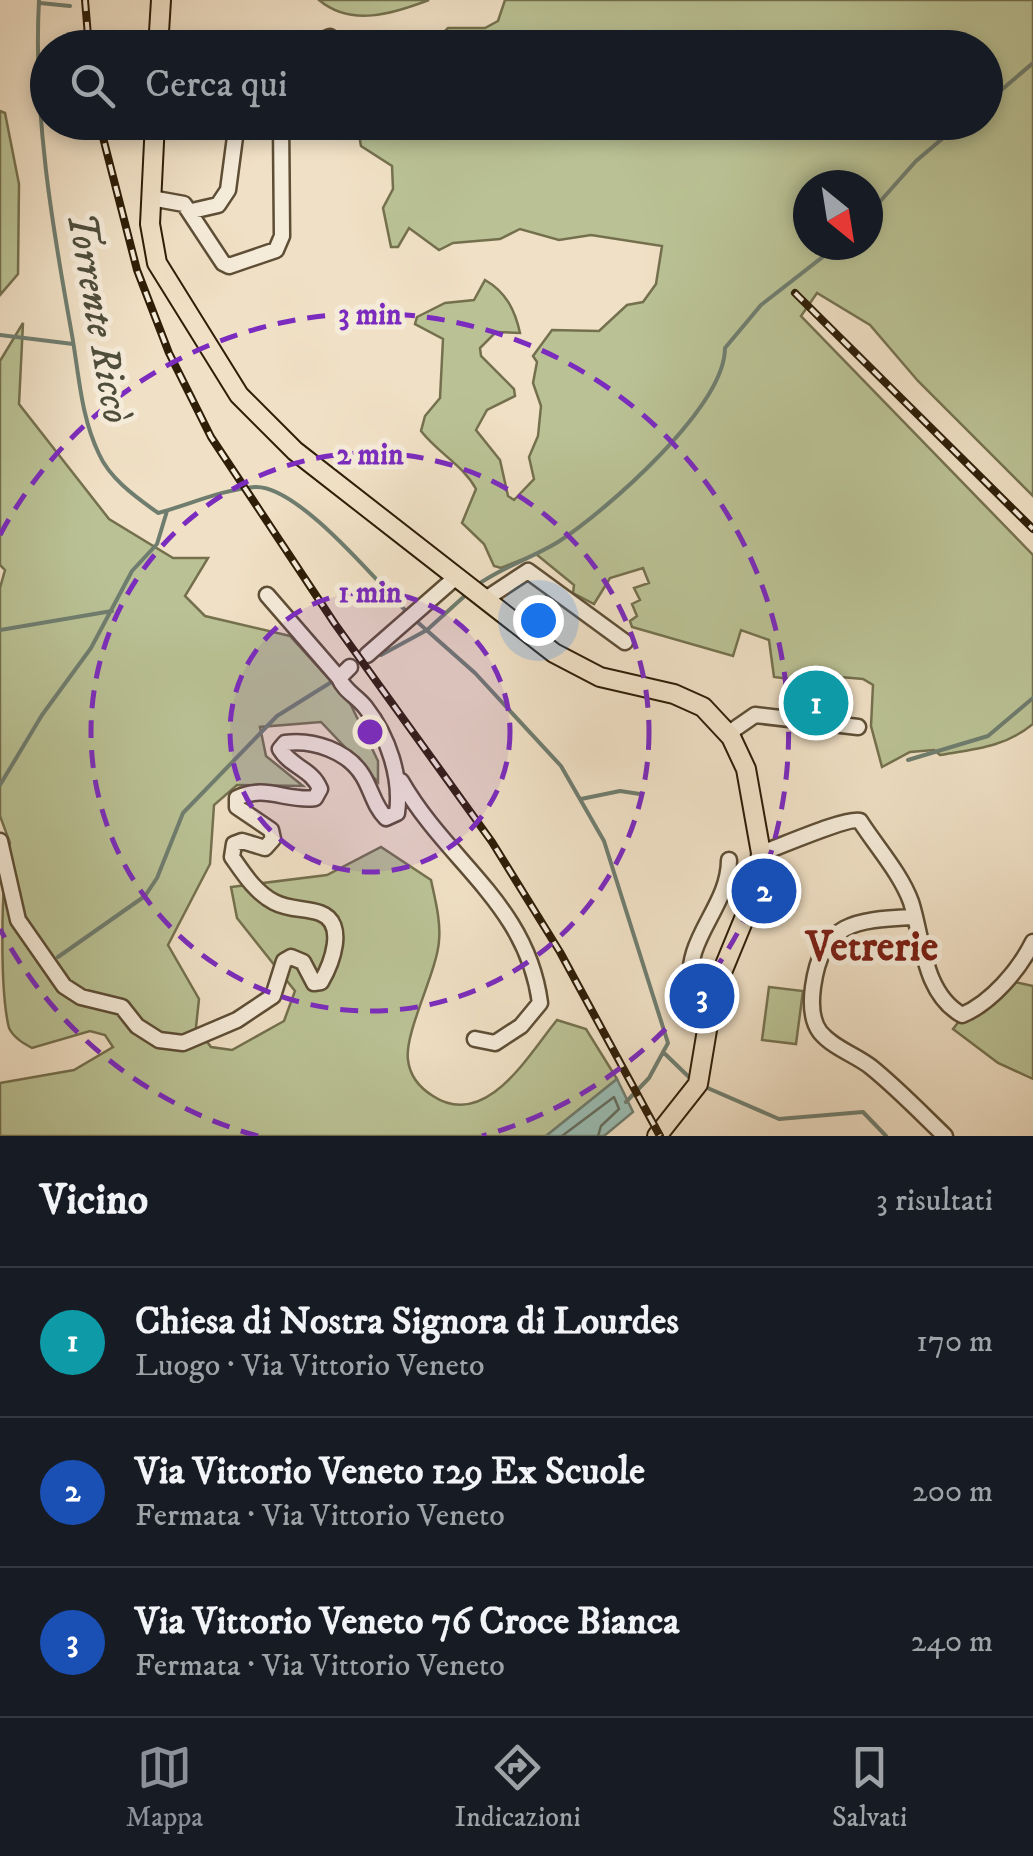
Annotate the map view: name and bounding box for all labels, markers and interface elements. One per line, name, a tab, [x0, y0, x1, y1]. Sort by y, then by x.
search box	[30, 30, 1003, 140]
icon: search	[65, 58, 120, 113]
text: Cerca qui	[145, 61, 288, 109]
north arrow	[793, 170, 883, 260]
water label: Torrente Riccò	[54, 208, 140, 427]
text: 3 min	[338, 297, 402, 334]
text: 2 min	[336, 437, 404, 474]
text: 1 min	[338, 575, 402, 612]
your location	[513, 595, 564, 646]
pin: 1	[784, 666, 848, 740]
centre of rings	[352, 714, 388, 750]
pin: 2	[732, 854, 796, 928]
district label: Vetrerie	[804, 922, 938, 974]
pin: 3	[670, 958, 734, 1034]
text: Vicino	[40, 1175, 148, 1227]
text: 3 risultati	[876, 1181, 993, 1221]
text: Chiesa di Nostra Signora di Lourdes	[135, 1298, 679, 1346]
text: 1	[67, 1322, 78, 1362]
text: 170 m	[916, 1322, 993, 1362]
text: Luogo · Via Vittorio Veneto	[135, 1346, 485, 1386]
text: Via Vittorio Veneto 129 Ex Scuole	[135, 1448, 645, 1496]
text: 2	[65, 1472, 80, 1512]
text: 200 m	[912, 1472, 993, 1512]
text: Fermata · Via Vittorio Veneto	[135, 1496, 505, 1536]
text: Via Vittorio Veneto 76 Croce Bianca	[135, 1598, 679, 1646]
text: 3	[67, 1622, 78, 1662]
text: 240 m	[911, 1622, 993, 1662]
text: Fermata · Via Vittorio Veneto	[135, 1646, 505, 1686]
tab: Mappa	[126, 1740, 203, 1835]
tab: Indicazioni	[455, 1740, 581, 1835]
tab: Salvati	[832, 1740, 907, 1835]

